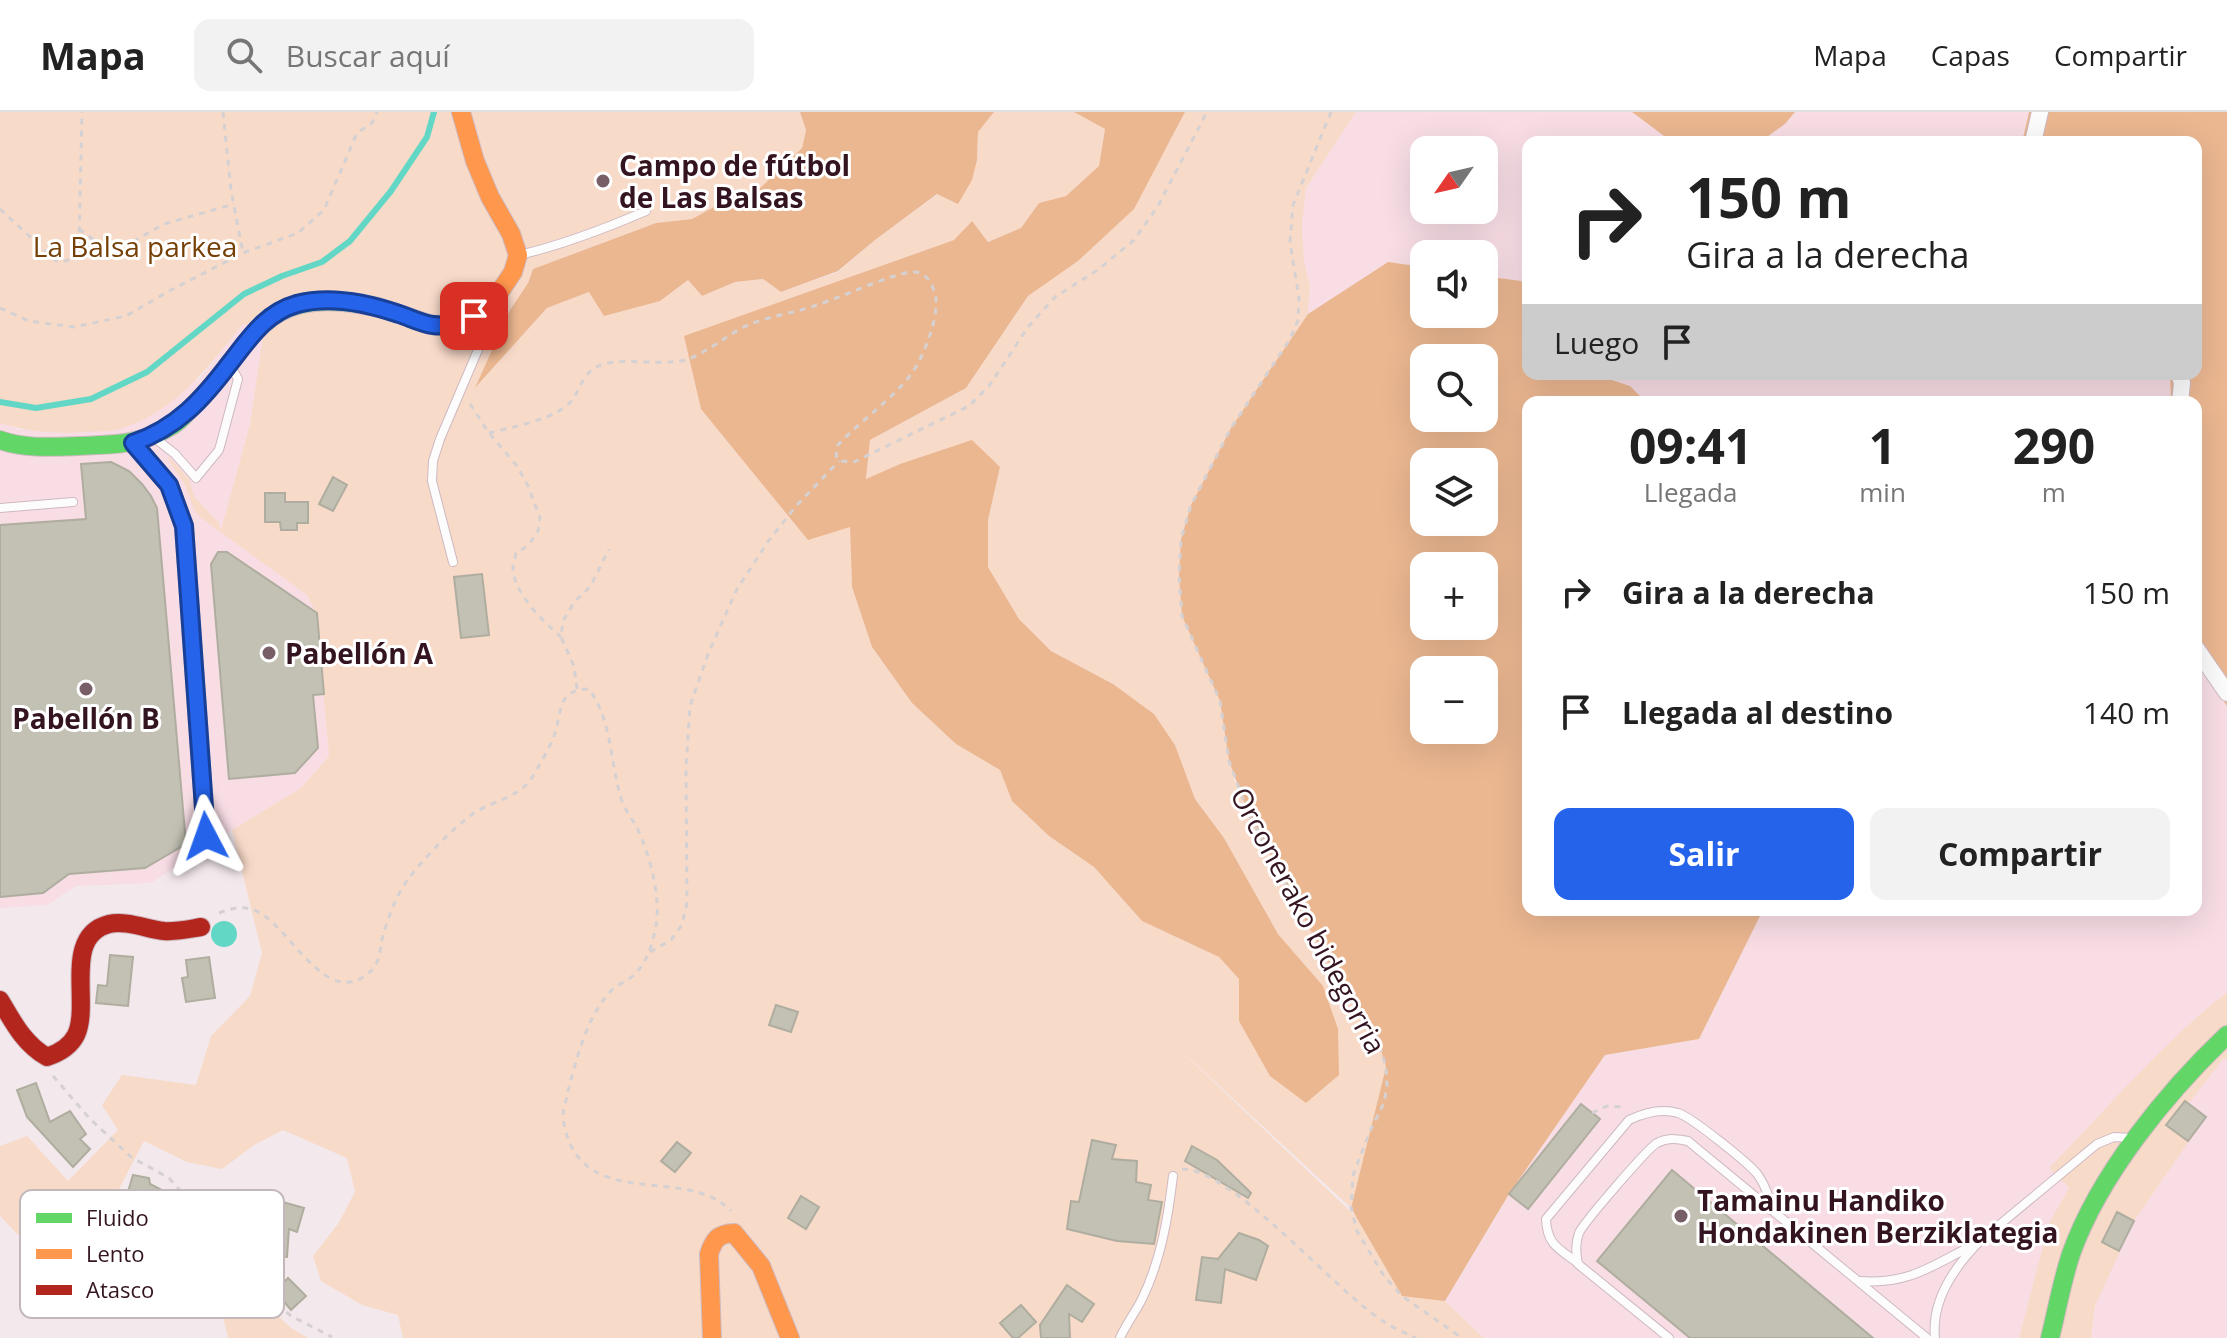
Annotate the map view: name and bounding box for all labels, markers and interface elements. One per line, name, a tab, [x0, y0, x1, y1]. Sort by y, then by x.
search box	[194, 19, 754, 91]
text: Mapa	[40, 29, 146, 81]
icon: search	[222, 33, 266, 77]
text: Buscar aquí	[286, 35, 450, 76]
text: Mapa	[1813, 36, 1887, 74]
text: Capas	[1931, 36, 2010, 74]
text: Compartir	[2054, 36, 2187, 74]
north arrow	[1410, 136, 1498, 224]
map controls	[1410, 136, 1498, 744]
place label: Campo de fútbol de Las Balsas	[619, 146, 850, 216]
text: 150 m	[1686, 158, 1852, 234]
icon: right	[1554, 168, 1658, 272]
marker: Campo de fútbol de Las Balsas	[594, 172, 612, 190]
park label: La Balsa parkea	[33, 227, 237, 265]
text: Gira a la derecha	[1686, 230, 1970, 279]
button: sound	[1410, 240, 1498, 328]
pin	[440, 282, 508, 350]
icon: arrive	[452, 294, 496, 338]
icon: arrive	[1655, 320, 1699, 364]
text: Luego	[1554, 322, 1639, 363]
button: search	[1410, 344, 1498, 432]
text: 09:41	[1629, 413, 1752, 478]
text: 1	[1869, 413, 1896, 478]
text: 290	[2013, 413, 2095, 478]
button: layers	[1410, 448, 1498, 536]
text: Llegada	[1644, 474, 1737, 510]
text: min	[1859, 474, 1906, 510]
text: m	[2042, 474, 2066, 510]
button: +	[1410, 552, 1498, 640]
icon: right	[1554, 570, 1598, 614]
text: Gira a la derecha	[1622, 572, 1875, 613]
text: 150 m	[2083, 572, 2170, 613]
place label: Pabellón A	[285, 634, 434, 672]
marker: Pabellón A	[260, 644, 278, 662]
button: −	[1410, 656, 1498, 744]
marker: Pabellón B	[77, 680, 95, 698]
icon: arrive	[1554, 690, 1598, 734]
text: Llegada al destino	[1622, 692, 1893, 733]
text: 140 m	[2083, 692, 2170, 733]
place label: Pabellón B	[12, 699, 160, 737]
street label: Orconerako bidegorria	[1223, 780, 1395, 1060]
position arrow	[164, 794, 248, 878]
button: Salir	[1554, 808, 1854, 900]
button: Compartir	[1870, 808, 2170, 900]
place label: Tamainu Handiko Hondakinen Berziklategia	[1697, 1181, 2058, 1251]
legend	[20, 1190, 284, 1318]
text: Fluido	[86, 1202, 149, 1232]
marker: Tamainu Handiko Hondakinen Berziklategia	[1672, 1207, 1690, 1225]
text: Lento	[86, 1238, 144, 1268]
text: Atasco	[86, 1274, 154, 1304]

